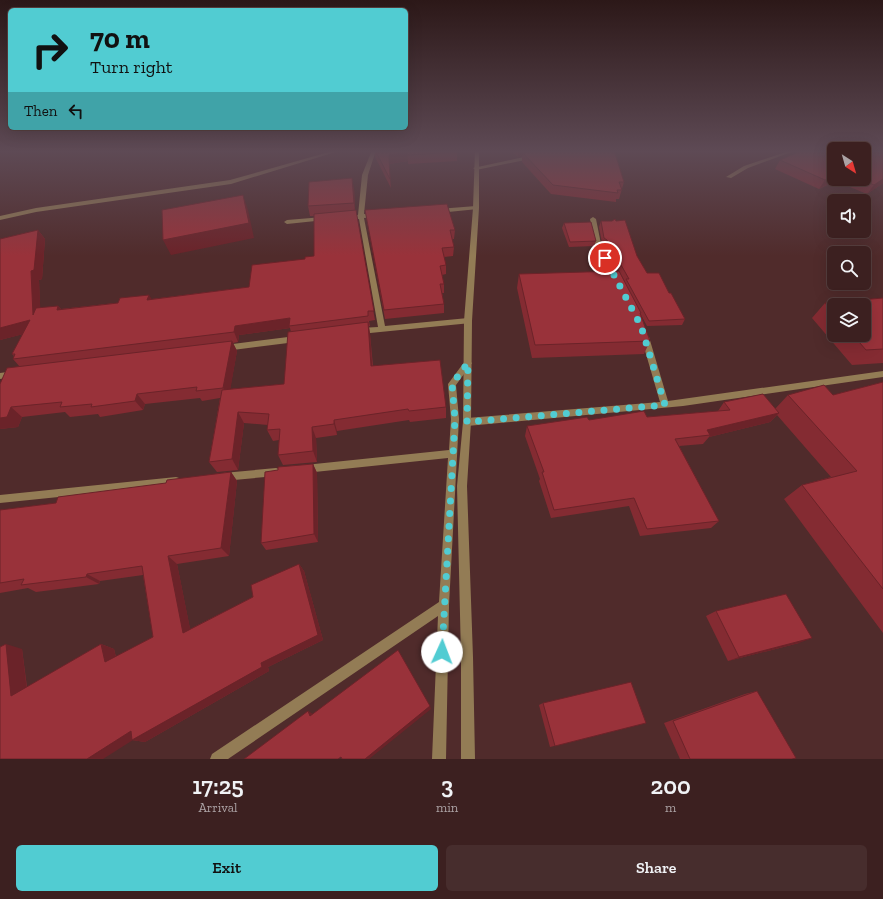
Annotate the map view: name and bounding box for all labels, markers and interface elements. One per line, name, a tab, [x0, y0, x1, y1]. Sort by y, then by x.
text: 70 m	[90, 22, 150, 55]
icon: right	[24, 24, 76, 76]
text: Turn right	[90, 56, 172, 78]
icon: left	[65, 100, 87, 122]
text: Then	[24, 102, 57, 120]
north arrow	[827, 142, 871, 186]
map controls	[827, 142, 871, 342]
button: sound	[827, 194, 871, 238]
pin	[588, 241, 622, 275]
button: search	[827, 246, 871, 290]
icon: arrive	[594, 247, 616, 269]
button: layers	[827, 298, 871, 342]
position arrow	[421, 631, 463, 673]
text: 17:25	[192, 771, 244, 800]
text: 3	[441, 771, 453, 800]
text: 200	[650, 771, 691, 800]
text: Arrival	[198, 800, 238, 815]
text: min	[436, 800, 458, 815]
text: m	[665, 800, 676, 815]
button: Exit	[16, 845, 438, 891]
button: Share	[446, 845, 867, 891]

